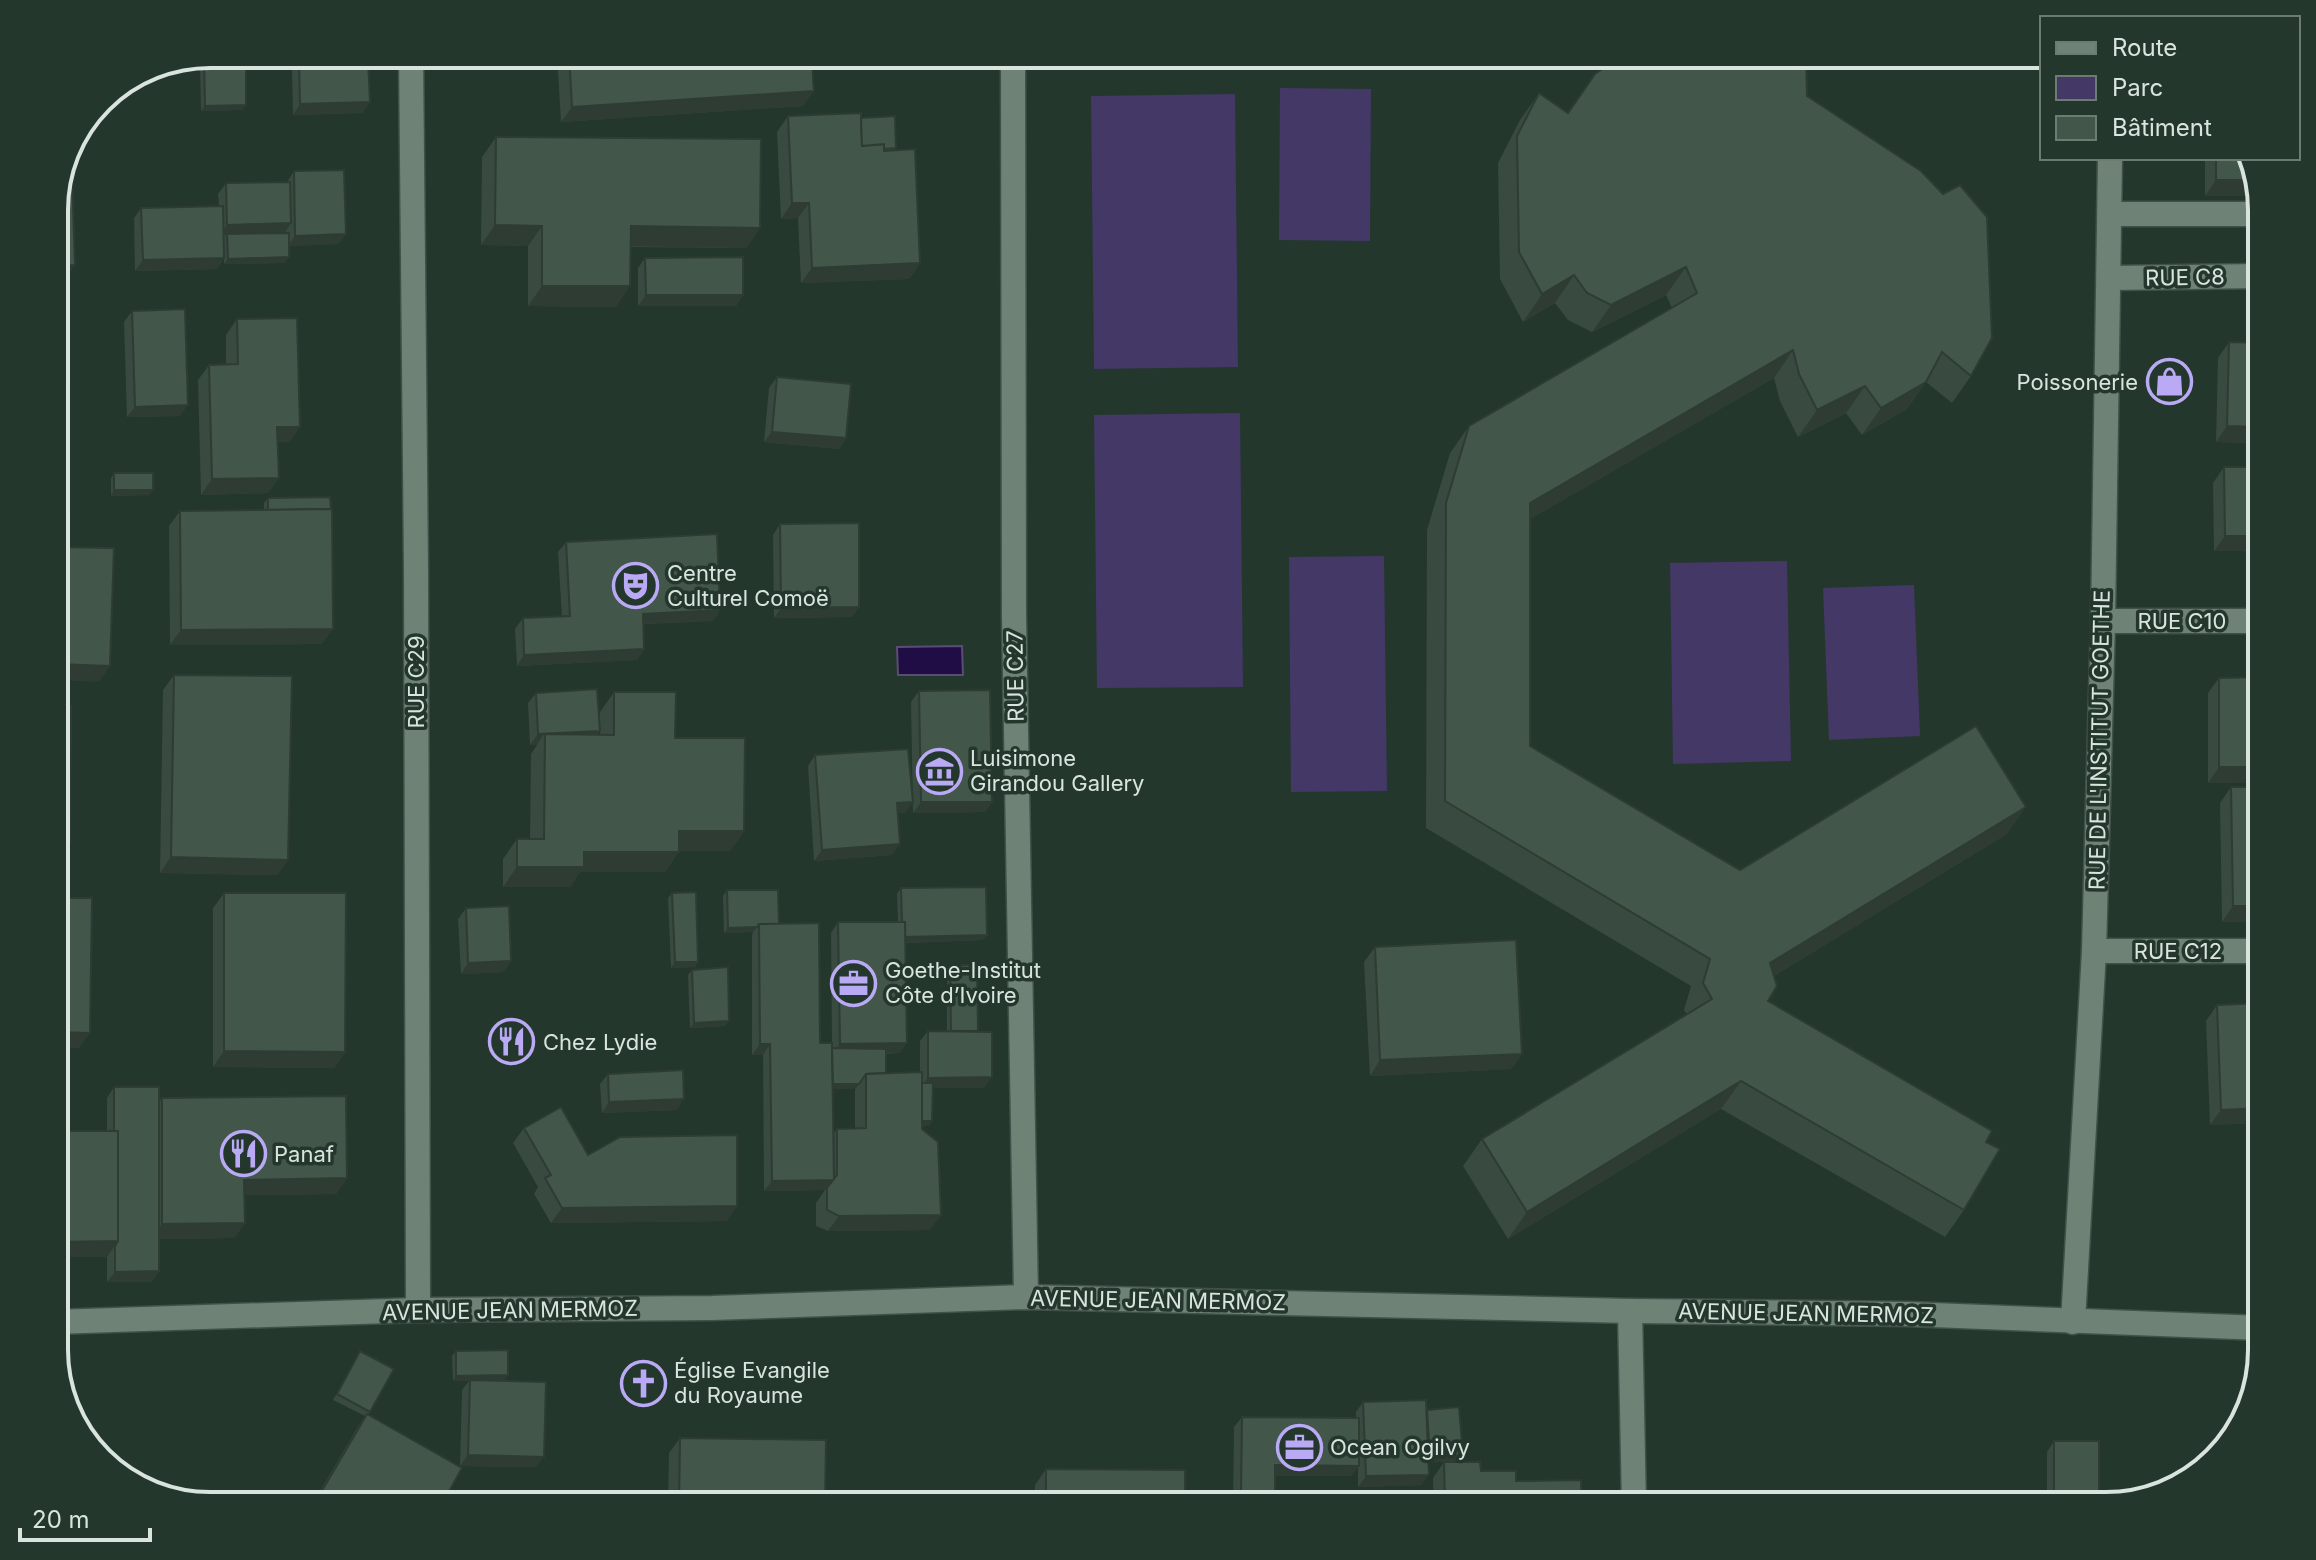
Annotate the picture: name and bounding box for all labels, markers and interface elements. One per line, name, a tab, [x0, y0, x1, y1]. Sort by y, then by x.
legend	[2040, 16, 2300, 160]
text: Route	[2112, 33, 2177, 62]
text: Parc	[2112, 73, 2163, 102]
text: Bâtiment	[2112, 113, 2212, 142]
street label: RUE C8	[2145, 263, 2225, 291]
shop icon: Poissonerie	[2145, 358, 2193, 406]
place label: Poissonerie	[2017, 369, 2138, 395]
place label: Centre Culturel Comoë	[667, 560, 829, 611]
theatre icon: Centre Culturel Comoë	[612, 562, 660, 610]
street label: RUE DE L'INSTITUT GOETHE	[2083, 590, 2115, 890]
street label: RUE C10	[2138, 608, 2226, 634]
street label: RUE C27	[1001, 630, 1029, 722]
street label: RUE C29	[403, 635, 429, 729]
place label: Luisimone Girandou Gallery	[970, 745, 1144, 796]
museum icon: Luisimone Girandou Gallery	[915, 747, 963, 795]
street label: RUE C12	[2134, 938, 2222, 964]
place label: Goethe-Institut Côte d’Ivoire	[885, 957, 1041, 1008]
office icon: Goethe-Institut Côte d’Ivoire	[830, 959, 878, 1007]
restaurant icon: Chez Lydie	[488, 1018, 536, 1066]
place label: Chez Lydie	[543, 1029, 657, 1055]
restaurant icon: Panaf	[219, 1130, 267, 1178]
place label: Panaf	[274, 1141, 334, 1167]
street label: AVENUE JEAN MERMOZ	[1030, 1285, 1286, 1315]
street label: AVENUE JEAN MERMOZ	[382, 1295, 638, 1325]
street label: AVENUE JEAN MERMOZ	[1678, 1298, 1934, 1328]
place label: Église Evangile du Royaume	[674, 1357, 830, 1408]
church icon: Église Evangile du Royaume	[619, 1359, 667, 1407]
office icon: Ocean Ogilvy	[1275, 1423, 1323, 1471]
place label: Ocean Ogilvy	[1330, 1434, 1470, 1460]
scale bar	[20, 1492, 150, 1542]
text: 20 m	[32, 1505, 90, 1534]

